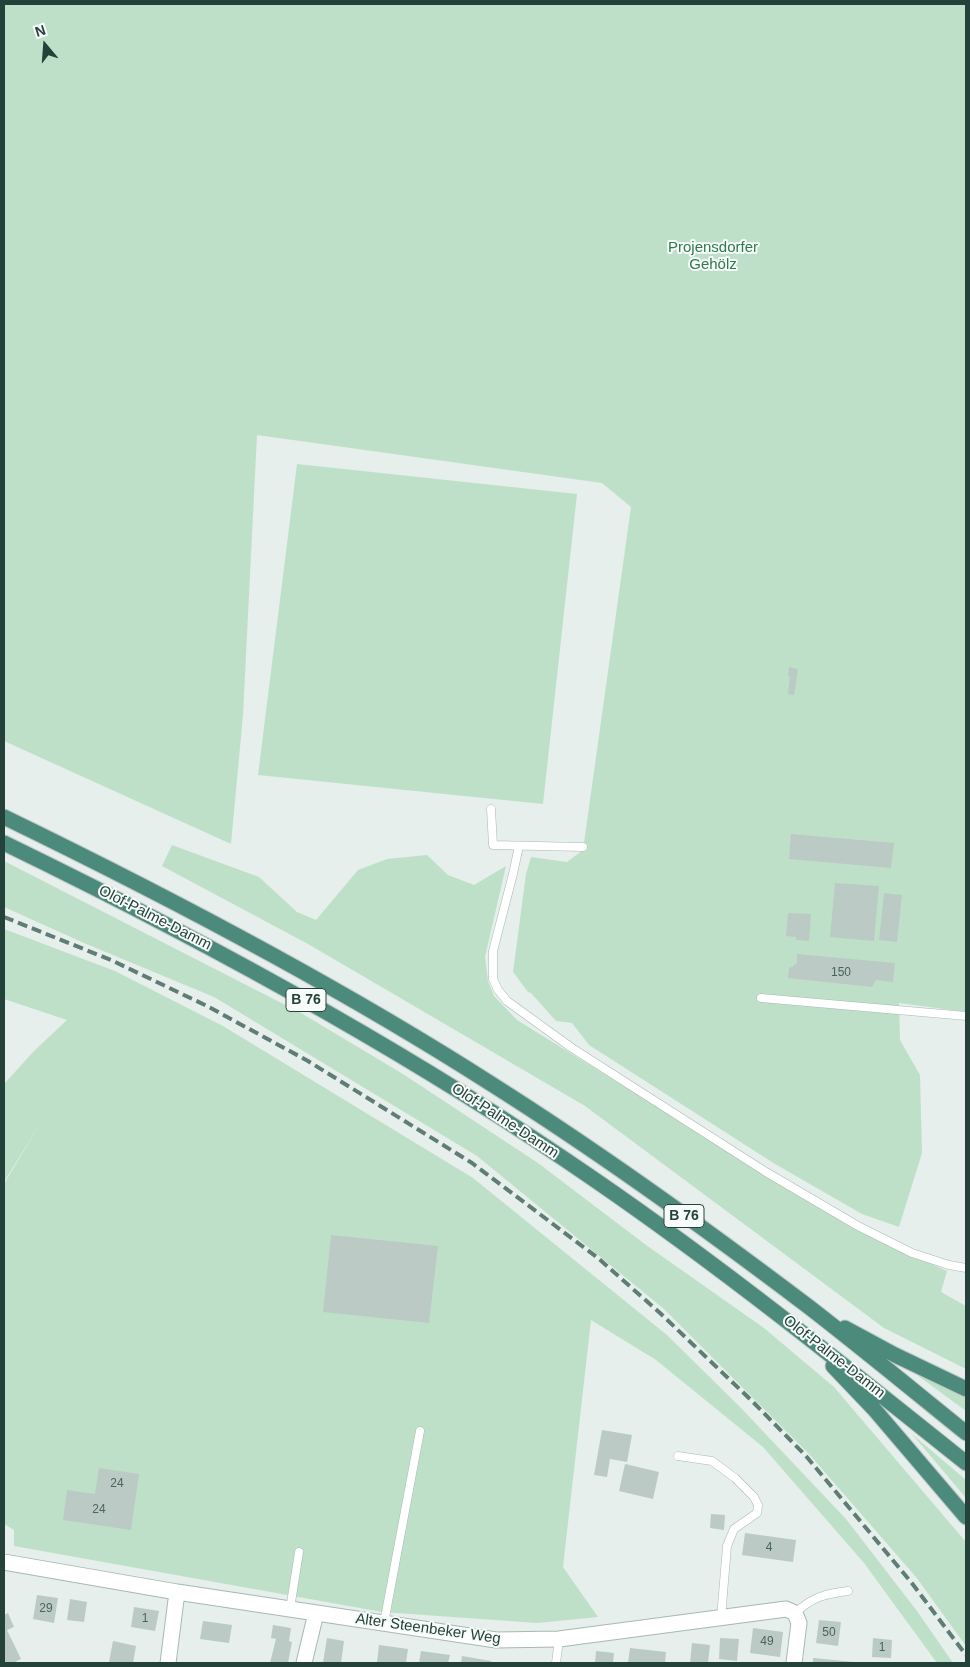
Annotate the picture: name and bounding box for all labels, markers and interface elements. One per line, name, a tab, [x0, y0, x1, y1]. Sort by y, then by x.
north arrow	[20, 20, 70, 70]
text: N	[33, 22, 48, 40]
park label: Projensdorfer Gehölz	[668, 239, 758, 274]
street label: Olof-Palme-Damm	[96, 882, 214, 954]
house number: 150	[831, 966, 851, 980]
road number: B 76	[286, 988, 326, 1012]
street label: Olof-Palme-Damm	[448, 1080, 562, 1162]
road number: B 76	[664, 1204, 704, 1228]
street label: Olof-Palme-Damm	[780, 1312, 888, 1402]
house number: 24	[110, 1477, 124, 1491]
house number: 24	[92, 1503, 106, 1517]
house number: 4	[766, 1541, 772, 1555]
house number: 29	[39, 1602, 53, 1616]
street label: Alter Steenbeker Weg	[354, 1610, 502, 1648]
house number: 1	[142, 1612, 148, 1626]
house number: 50	[822, 1626, 836, 1640]
house number: 49	[760, 1635, 774, 1649]
house number: 1	[879, 1641, 885, 1655]

